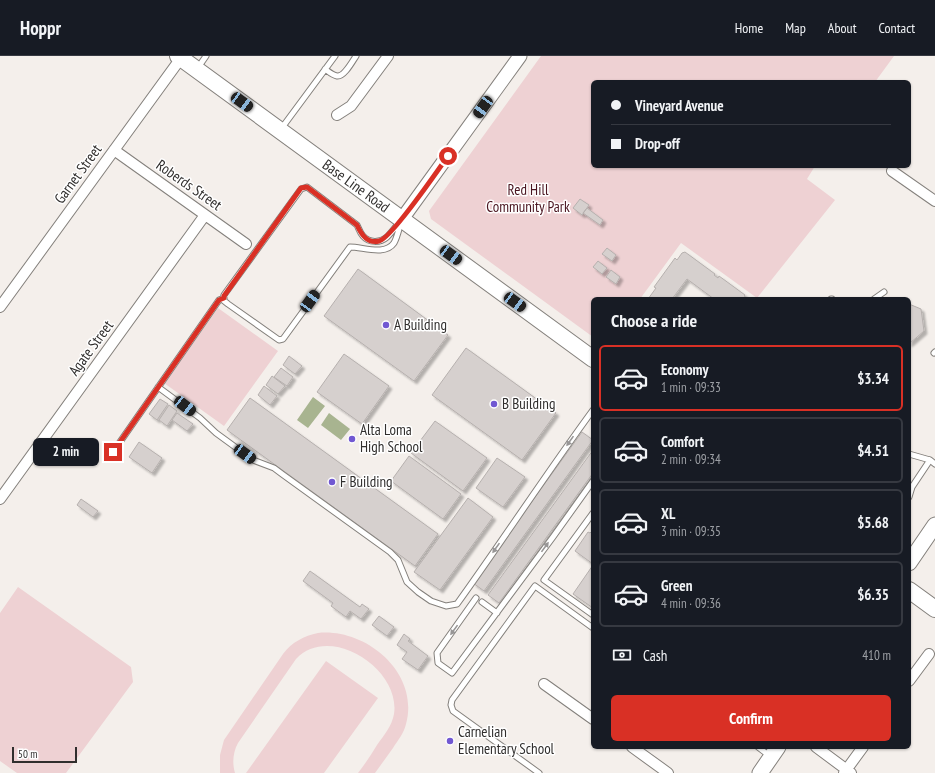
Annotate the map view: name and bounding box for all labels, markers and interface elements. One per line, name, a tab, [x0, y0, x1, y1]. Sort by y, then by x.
text: Hoppr	[20, 16, 61, 40]
text: Home	[735, 19, 763, 37]
text: Map	[785, 19, 806, 37]
text: About	[828, 19, 857, 37]
text: Contact	[879, 19, 915, 37]
car	[229, 90, 255, 114]
car	[471, 94, 495, 120]
text: Vineyard Avenue	[635, 96, 724, 115]
text: Drop-off	[635, 134, 680, 153]
street label: Garnet Street	[50, 140, 105, 207]
route start	[439, 147, 457, 165]
street label: Roberds Street	[153, 155, 226, 214]
street label: Base Line Road	[319, 155, 394, 216]
park label: Red Hill Community Park	[486, 180, 570, 216]
car	[438, 243, 464, 267]
car	[298, 288, 322, 314]
car	[502, 290, 528, 314]
text: Choose a ride	[611, 309, 697, 332]
place label: A Building	[394, 315, 447, 334]
street label: Agate Street	[64, 316, 117, 379]
marker: A Building	[381, 320, 391, 330]
icon: car	[613, 360, 649, 396]
text: Economy	[661, 360, 709, 379]
text: $3.34	[857, 369, 889, 388]
text: 1 min · 09:33	[661, 379, 721, 396]
car	[172, 394, 198, 418]
place label: B Building	[502, 394, 555, 413]
marker: B Building	[489, 399, 499, 409]
place label: Alta Loma High School	[360, 420, 423, 456]
icon: car	[613, 432, 649, 468]
text: Comfort	[661, 432, 704, 451]
marker: Alta Loma High School	[347, 434, 357, 444]
one-way arrow	[566, 436, 574, 447]
callout: 2 min	[33, 438, 99, 466]
text: $4.51	[857, 441, 889, 460]
car	[232, 442, 258, 466]
text: 2 min	[53, 443, 79, 460]
route end	[104, 443, 122, 461]
text: 2 min · 09:34	[661, 451, 721, 468]
place label: F Building	[340, 472, 393, 491]
marker: F Building	[327, 477, 337, 487]
icon: car	[613, 504, 649, 540]
text: XL	[661, 504, 675, 523]
text: $5.68	[857, 513, 889, 532]
text: 3 min · 09:35	[661, 523, 721, 540]
one-way arrow	[541, 542, 549, 553]
one-way arrow	[492, 543, 500, 554]
icon: car	[613, 576, 649, 612]
text: Green	[661, 576, 693, 595]
text: $6.35	[857, 585, 889, 604]
text: 4 min · 09:36	[661, 595, 721, 612]
one-way arrow	[449, 624, 458, 635]
icon: cash	[611, 644, 633, 666]
text: Cash	[643, 646, 667, 665]
text: 410 m	[862, 647, 891, 664]
button: Confirm	[611, 695, 891, 741]
place label: Carnelian Elementary School	[458, 722, 555, 758]
marker: Carnelian Elementary School	[445, 736, 455, 746]
scale bar	[12, 745, 77, 764]
text: 50 m	[18, 747, 37, 761]

